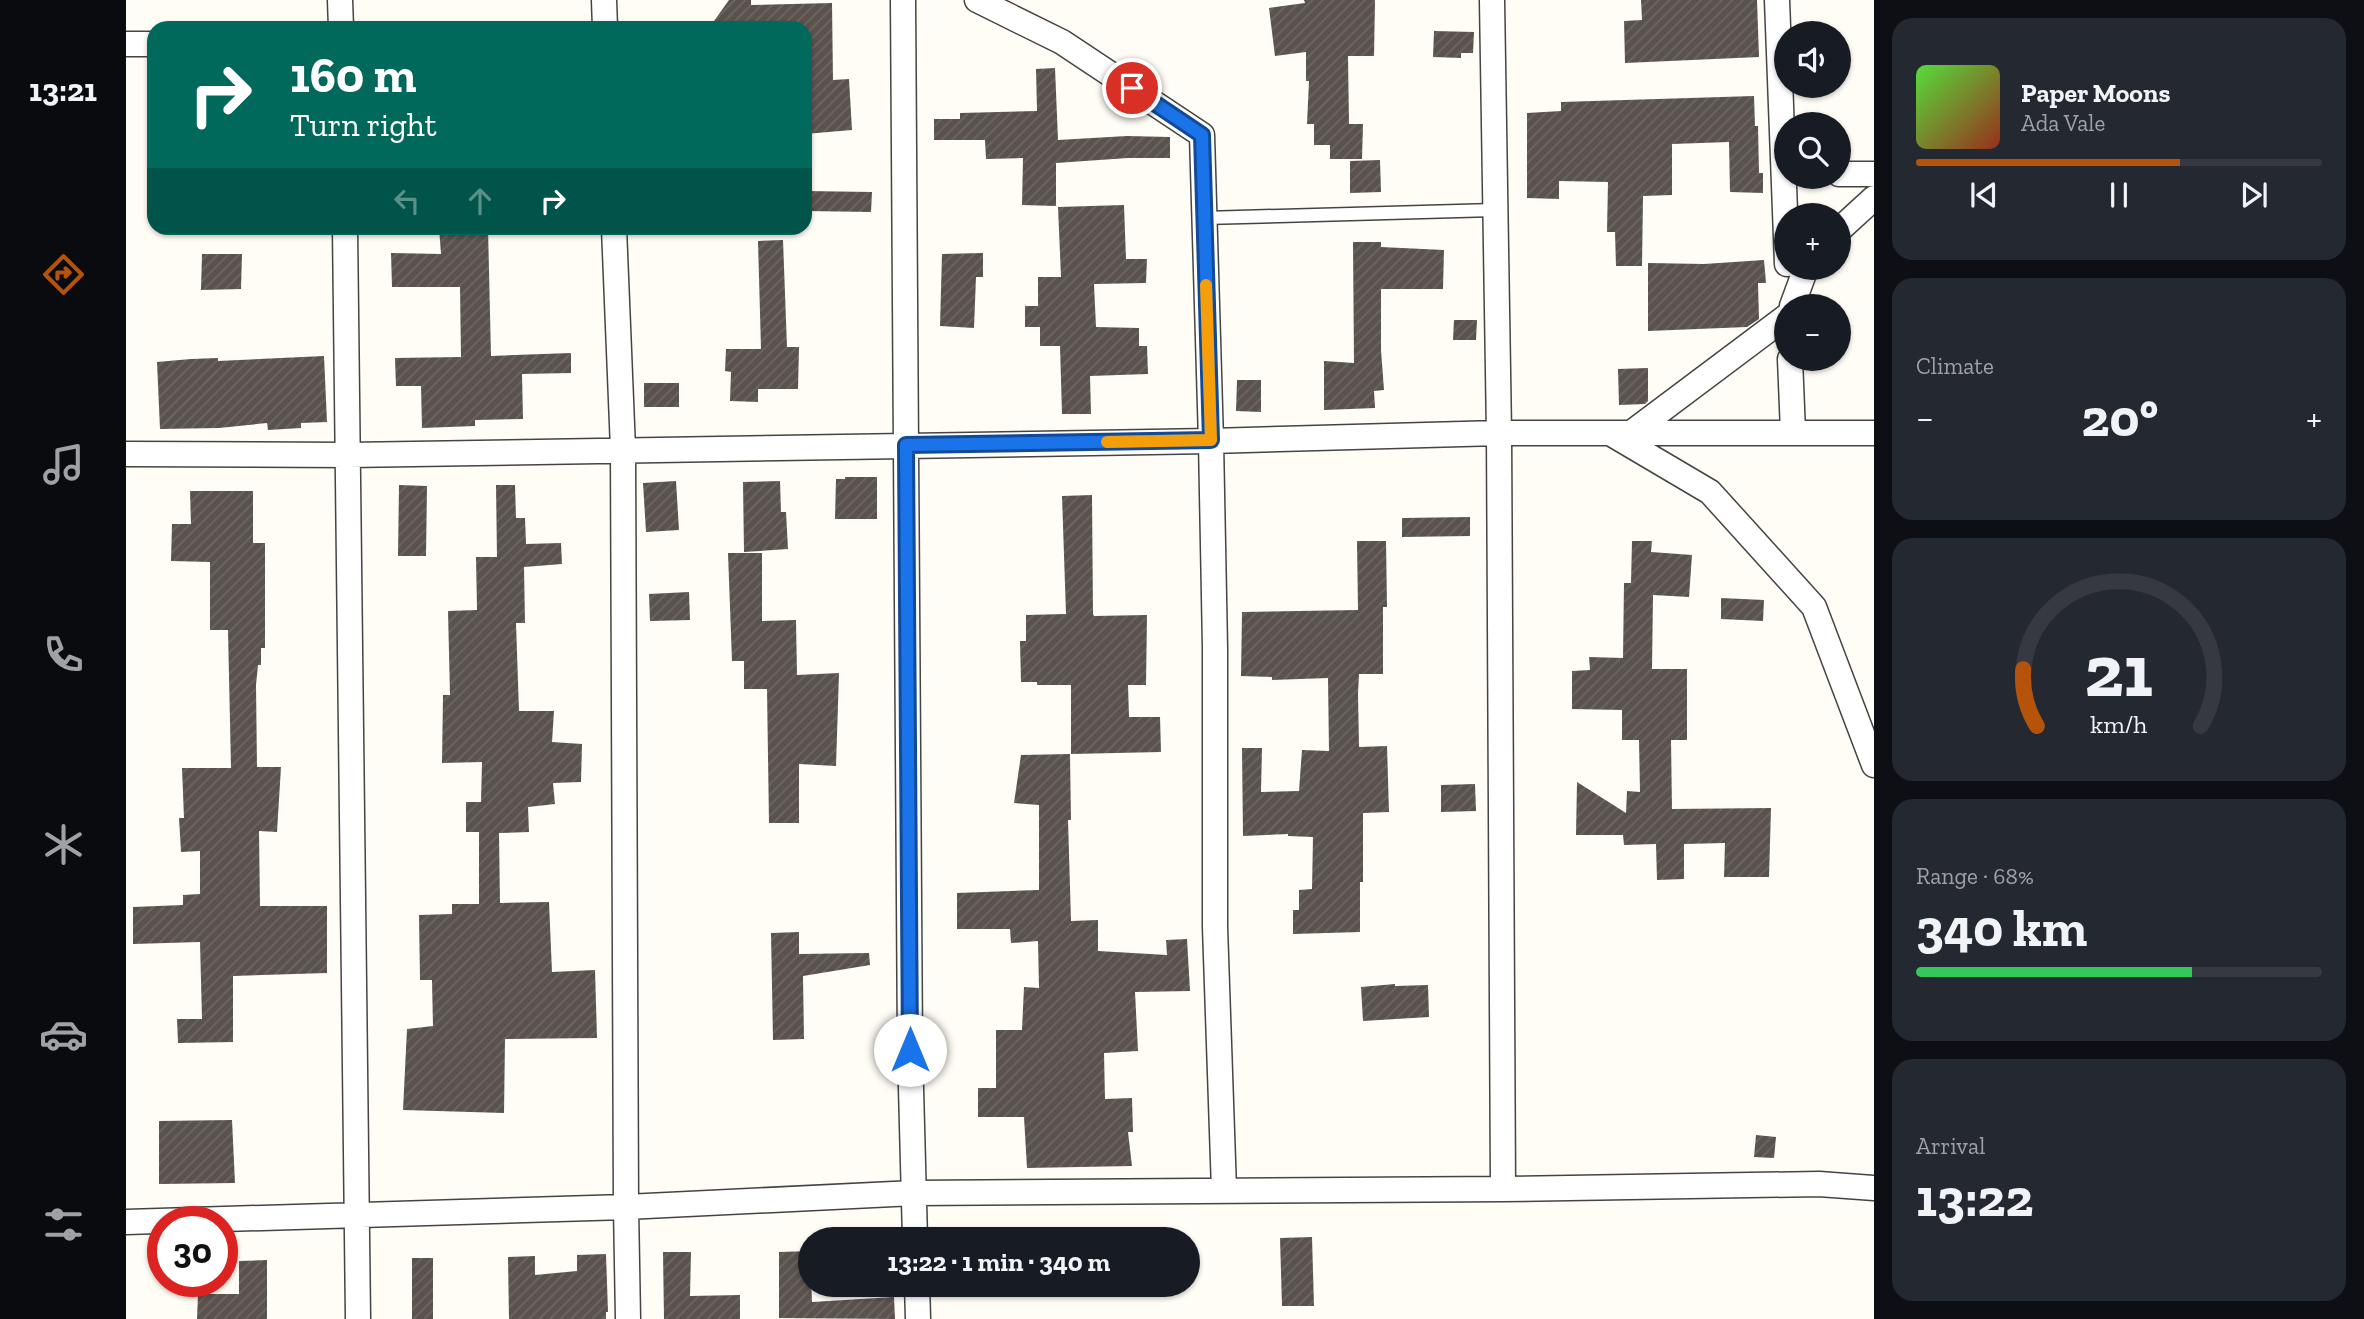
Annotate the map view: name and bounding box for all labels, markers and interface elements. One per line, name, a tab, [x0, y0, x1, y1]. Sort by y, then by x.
map controls	[1774, 21, 1851, 371]
button: sound	[1774, 21, 1851, 98]
text: 160 m	[290, 46, 416, 105]
icon: right	[175, 49, 266, 140]
pin	[1102, 58, 1162, 118]
icon: arrive	[1113, 69, 1151, 107]
text: 13:21	[29, 71, 97, 109]
text: Paper Moons	[2021, 77, 2170, 109]
text: Turn right	[290, 106, 437, 144]
text: Ada Vale	[2021, 109, 2105, 137]
button: search	[1774, 112, 1851, 189]
icon: previous	[1965, 176, 2003, 214]
icon: pause	[2100, 176, 2138, 214]
icon: next	[2235, 176, 2273, 214]
icon: left	[388, 182, 426, 220]
icon: ahead	[461, 182, 499, 220]
icon: right	[534, 182, 572, 220]
button: +	[1774, 203, 1851, 280]
icon: directions	[39, 250, 88, 299]
button: −	[1774, 294, 1851, 371]
text: Climate	[1916, 352, 1994, 380]
text: 20°	[2082, 387, 2158, 449]
text: −	[1916, 395, 1934, 441]
text: +	[2306, 395, 2322, 441]
icon: music	[39, 440, 88, 489]
text: 21	[2085, 627, 2153, 715]
icon: phone	[39, 630, 88, 679]
text: km/h	[2090, 708, 2148, 738]
icon: climate	[39, 820, 88, 869]
text: Range · 68%	[1916, 862, 2034, 890]
text: 340 km	[1916, 897, 2087, 959]
icon: car	[39, 1010, 88, 1059]
position arrow	[873, 1013, 947, 1087]
text: Arrival	[1916, 1132, 1985, 1160]
text: 13:22	[1916, 1167, 2033, 1229]
icon: filters	[39, 1200, 88, 1249]
speed limit sign: 30	[147, 1206, 238, 1297]
text: 13:22 · 1 min · 340 m	[888, 1246, 1110, 1278]

